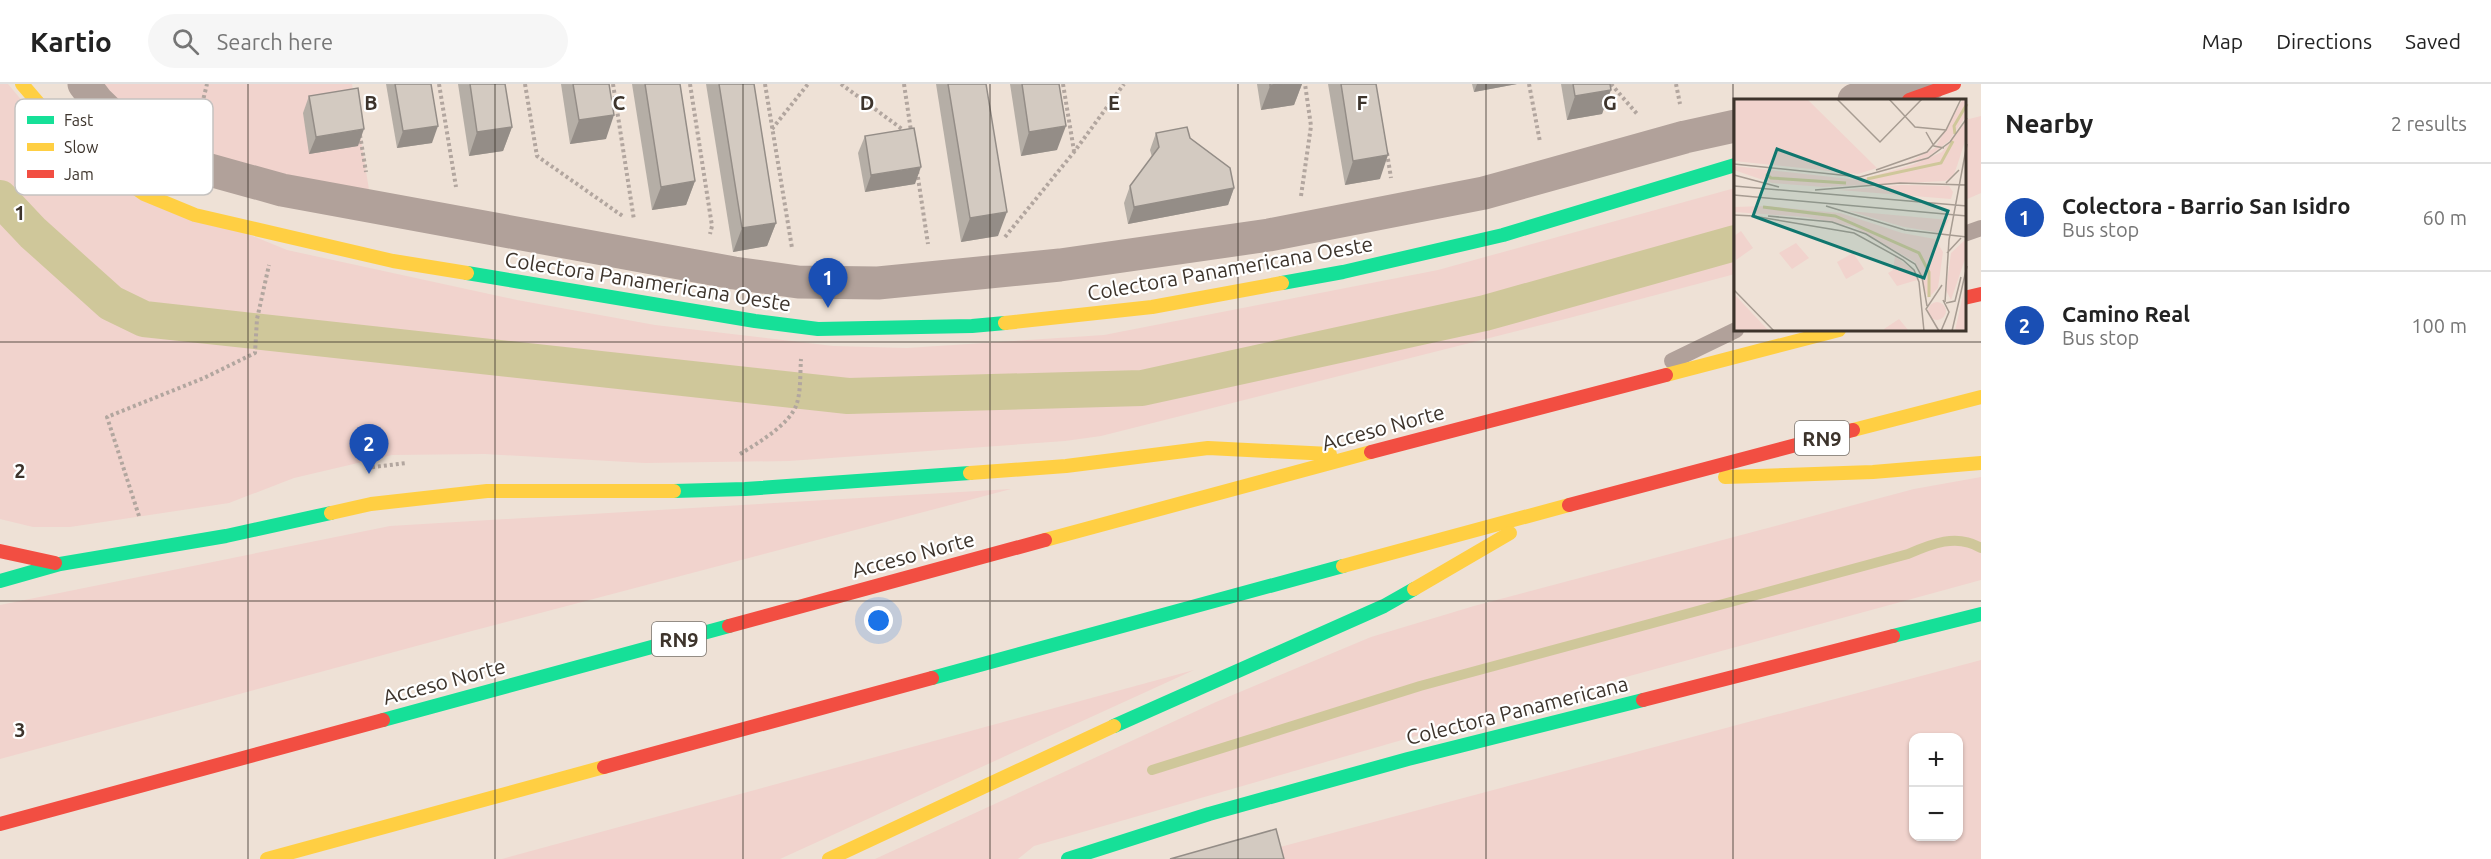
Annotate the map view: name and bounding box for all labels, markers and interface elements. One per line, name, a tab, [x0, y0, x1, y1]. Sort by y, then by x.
search box	[148, 14, 568, 68]
icon: search	[169, 25, 202, 58]
text: Kartio	[30, 26, 112, 57]
text: Search here	[217, 29, 333, 54]
text: Map	[2202, 29, 2243, 53]
text: Directions	[2276, 29, 2372, 53]
text: Saved	[2405, 29, 2461, 53]
text: B	[364, 91, 378, 114]
text: C	[613, 91, 626, 114]
text: D	[860, 91, 874, 114]
text: E	[1108, 91, 1120, 114]
text: F	[1356, 91, 1368, 114]
text: G	[1603, 91, 1617, 114]
legend	[15, 99, 213, 195]
inset map	[1734, 99, 1966, 332]
text: Nearby	[2005, 109, 2093, 138]
text: Fast	[64, 111, 94, 129]
text: 2 results	[2391, 112, 2467, 135]
text: Slow	[64, 138, 99, 156]
text: Jam	[64, 165, 94, 183]
text: Colectora - Barrio San Isidro	[2062, 193, 2350, 218]
text: 1	[14, 201, 26, 224]
text: 1	[2019, 206, 2030, 229]
text: 60 m	[2423, 206, 2467, 229]
text: Bus stop	[2062, 218, 2139, 241]
street label: Colectora Panamericana Oeste	[1085, 231, 1375, 305]
street label: Colectora Panamericana Oeste	[503, 246, 793, 316]
pin: 1	[808, 258, 848, 308]
text: Camino Real	[2062, 301, 2190, 326]
text: 2	[2019, 314, 2030, 337]
text: 100 m	[2411, 314, 2467, 337]
text: Bus stop	[2062, 326, 2139, 349]
street label: Acceso Norte	[1319, 399, 1447, 455]
road number: RN9	[1795, 421, 1849, 455]
pin: 2	[350, 424, 388, 474]
text: 2	[14, 459, 26, 482]
street label: Acceso Norte	[849, 526, 977, 582]
your location	[864, 606, 893, 635]
road number: RN9	[652, 622, 706, 656]
street label: Acceso Norte	[380, 653, 508, 709]
street label: Colectora Panamericana	[1403, 671, 1631, 749]
text: 3	[14, 718, 26, 741]
map controls	[1909, 733, 1963, 841]
button: +	[1909, 733, 1963, 787]
button: −	[1909, 787, 1963, 841]

